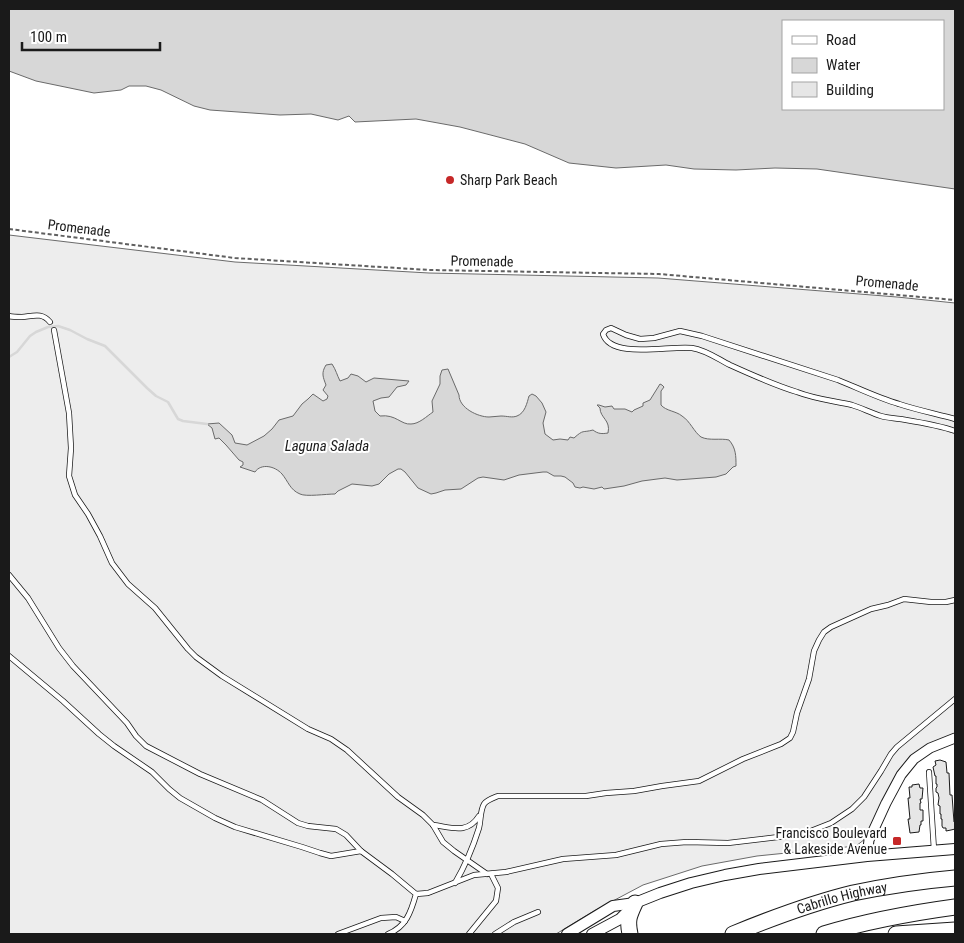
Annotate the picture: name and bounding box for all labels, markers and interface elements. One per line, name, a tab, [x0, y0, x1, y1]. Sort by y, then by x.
scale bar	[22, 20, 160, 52]
legend	[782, 20, 944, 110]
text: 100 m	[30, 28, 67, 46]
text: Road	[826, 31, 856, 49]
text: Water	[826, 56, 861, 74]
text: Building	[826, 81, 874, 99]
place label: Sharp Park Beach	[460, 172, 557, 188]
marker: Sharp Park Beach	[444, 174, 456, 186]
street label: Promenade	[47, 216, 112, 240]
street label: Promenade	[450, 252, 514, 270]
street label: Promenade	[855, 272, 920, 294]
water label: Laguna Salada	[285, 437, 369, 455]
place label: Francisco Boulevard & Lakeside Avenue	[775, 825, 887, 857]
marker: Francisco Boulevard & Lakeside Avenue	[891, 835, 903, 847]
street label: Cabrillo Highway	[795, 879, 888, 917]

